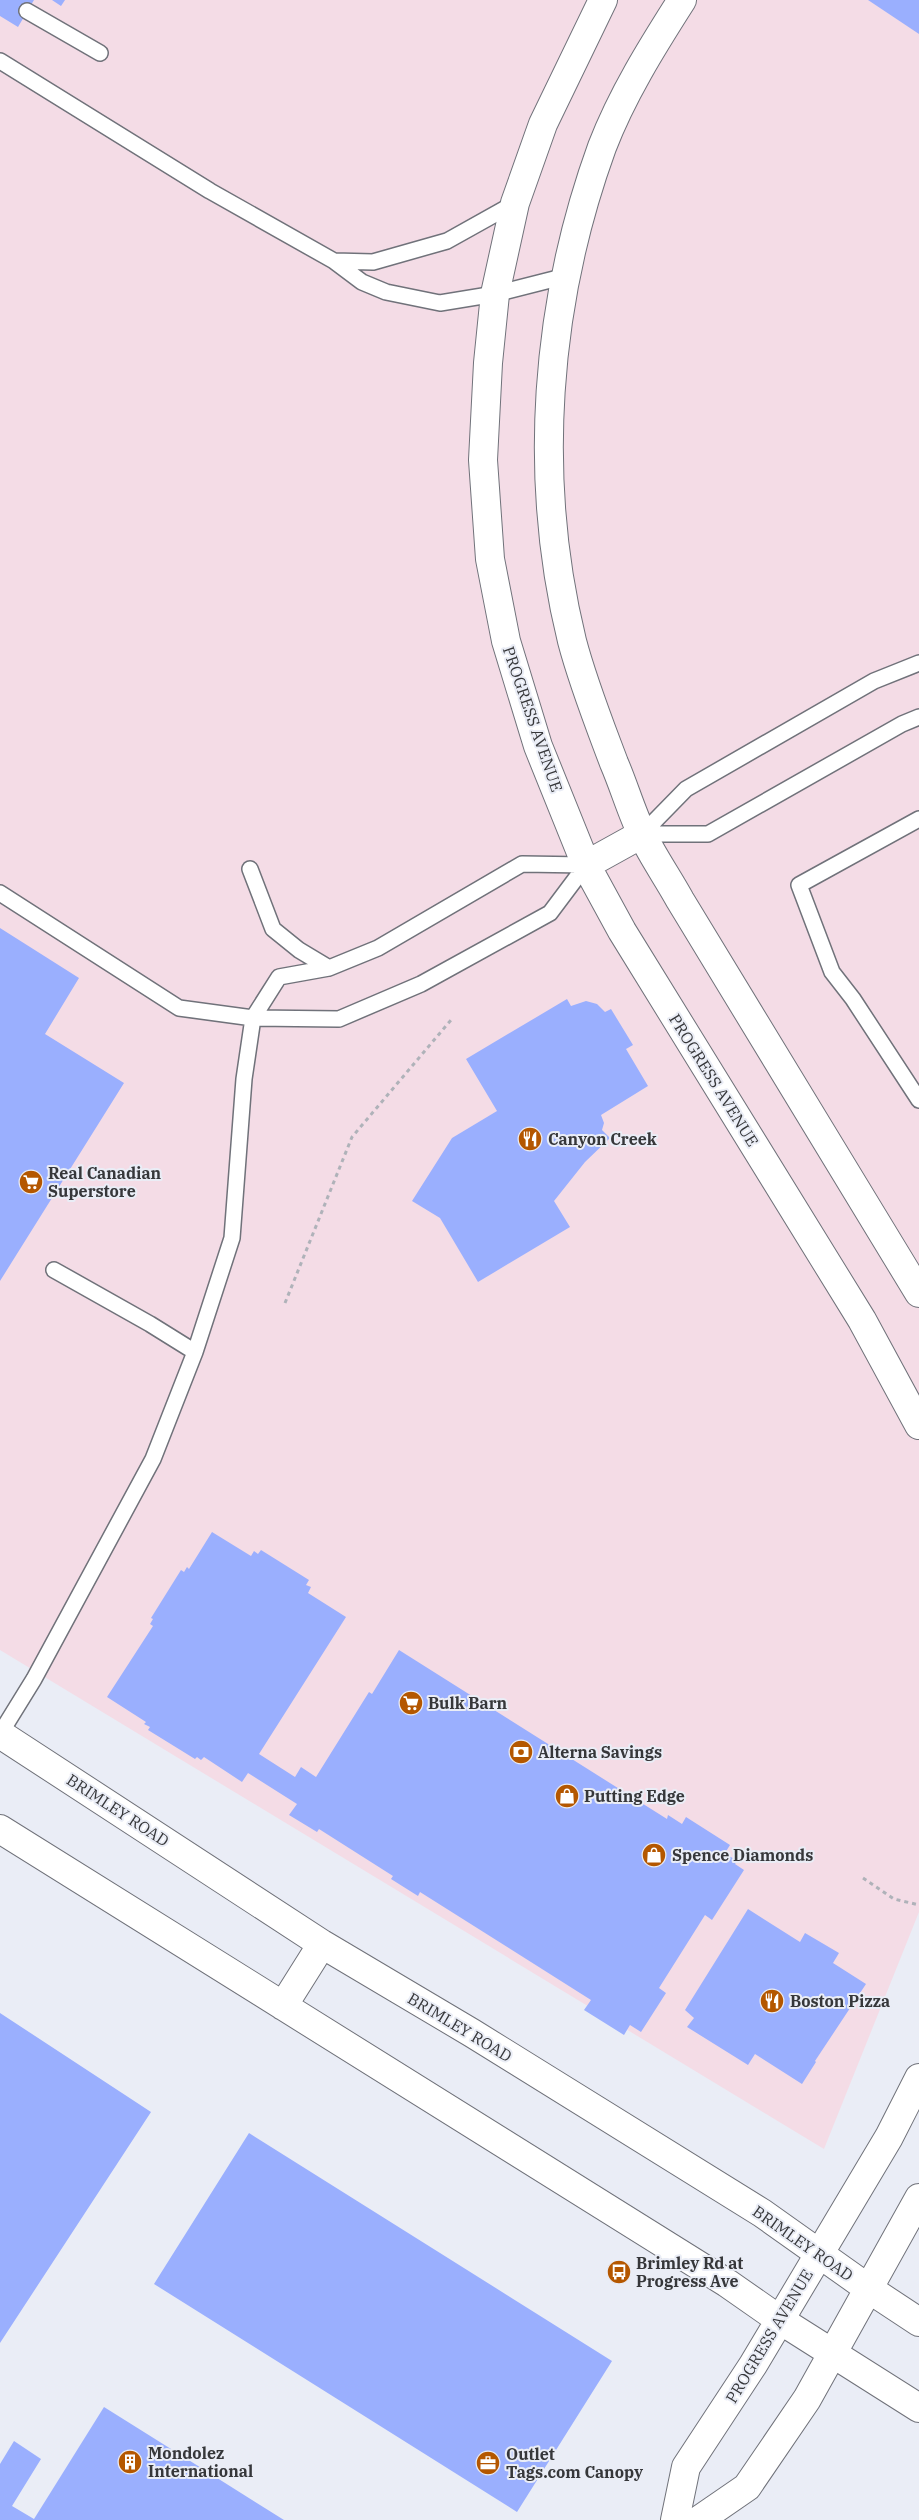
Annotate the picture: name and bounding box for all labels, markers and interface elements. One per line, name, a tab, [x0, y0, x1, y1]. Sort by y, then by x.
street label: PROGRESS AVENUE	[499, 644, 567, 794]
street label: PROGRESS AVENUE	[665, 1010, 763, 1150]
restaurant icon: Canyon Creek	[517, 1126, 543, 1152]
place label: Canyon Creek	[548, 1129, 657, 1149]
place label: Real Canadian Superstore	[48, 1163, 162, 1201]
supermarket icon: Real Canadian Superstore	[18, 1169, 44, 1195]
supermarket icon: Bulk Barn	[398, 1690, 424, 1716]
place label: Bulk Barn	[428, 1693, 508, 1713]
bank icon: Alterna Savings	[508, 1739, 534, 1765]
place label: Alterna Savings	[538, 1742, 662, 1762]
street label: BRIMLEY ROAD	[63, 1769, 173, 1851]
shop icon: Putting Edge	[554, 1783, 580, 1809]
place label: Putting Edge	[584, 1786, 685, 1806]
shop icon: Spence Diamonds	[641, 1842, 667, 1868]
place label: Spence Diamonds	[672, 1845, 813, 1865]
street label: BRIMLEY ROAD	[404, 1988, 516, 2066]
restaurant icon: Boston Pizza	[759, 1988, 785, 2014]
place label: Boston Pizza	[790, 1991, 890, 2011]
street label: BRIMLEY ROAD	[749, 2201, 857, 2285]
place label: Brimley Rd at Progress Ave	[636, 2253, 743, 2291]
bus stop icon: Brimley Rd at Progress Ave	[606, 2259, 632, 2285]
street label: PROGRESS AVENUE	[721, 2265, 817, 2407]
place label: Mondolez International	[148, 2443, 253, 2481]
place label: Outlet Tags.com Canopy	[506, 2444, 644, 2482]
building icon: Mondolez International	[117, 2449, 143, 2475]
office icon: Outlet Tags.com Canopy	[475, 2450, 501, 2476]

